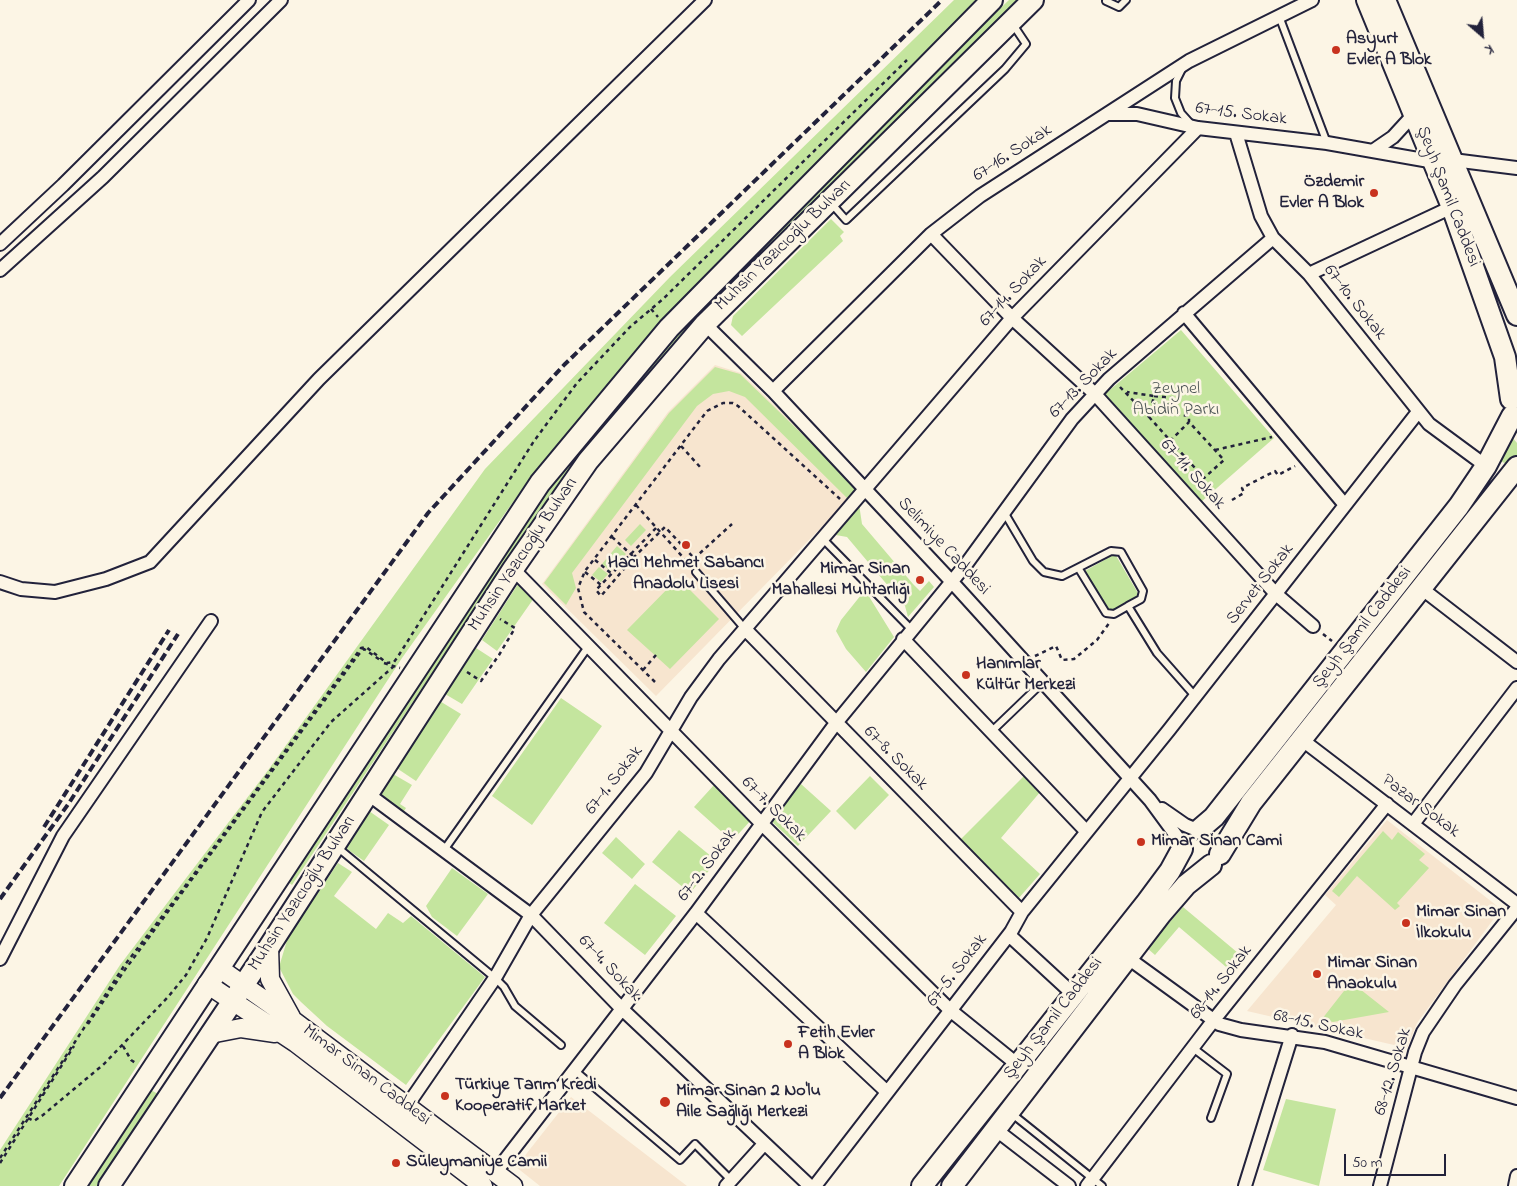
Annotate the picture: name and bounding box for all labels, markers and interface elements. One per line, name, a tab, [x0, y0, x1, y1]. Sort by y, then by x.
north arrow	[1457, 10, 1507, 60]
place label: Asyurt Evler A Blok	[1346, 29, 1431, 72]
text: K	[1481, 38, 1497, 60]
marker: Asyurt Evler A Blok	[1330, 44, 1342, 56]
street label: 67-15. Sokak	[1194, 99, 1288, 131]
street label: 67-16. Sokak	[969, 120, 1057, 188]
street label: Şeyh Şamil Caddesi	[1410, 124, 1484, 270]
place label: Özdemir Evler A Blok	[1279, 172, 1364, 214]
street label: Muhsin Yazıcıoğlu Bulvarı	[711, 175, 857, 317]
marker: Özdemir Evler A Blok	[1368, 187, 1380, 199]
street label: 67-14. Sokak	[976, 252, 1052, 332]
street label: 67-10. Sokak	[1318, 261, 1390, 345]
street label: 67-13. Sokak	[1045, 344, 1123, 424]
park label: Zeynel Abidin Parkı	[1133, 379, 1219, 422]
street label: 67-11. Sokak	[1155, 435, 1229, 515]
street label: Muhsin Yazıcıoğlu Bulvarı	[464, 474, 584, 636]
street label: Selimiye Caddesi	[892, 494, 994, 600]
marker: Hacı Mehmet Sabancı Anadolu Lisesi	[680, 539, 692, 551]
street label: Servet Sokak	[1223, 540, 1299, 630]
place label: Hacı Mehmet Sabancı Anadolu Lisesi	[608, 553, 764, 596]
place label: Mimar Sinan Mahallesi Muhtarlığı	[771, 559, 910, 602]
street label: Şeyh Şamil Caddesi	[1309, 563, 1417, 693]
marker: Mimar Sinan Mahallesi Muhtarlığı	[914, 574, 926, 586]
place label: Hanımlar Kültür Merkezi	[976, 654, 1076, 696]
marker: Hanımlar Kültür Merkezi	[960, 669, 972, 681]
street label: 67-8. Sokak	[858, 722, 932, 796]
street label: 67-1. Sokak	[581, 742, 649, 820]
street label: Pazar Sokak	[1377, 771, 1463, 843]
street label: 67-7. Sokak	[736, 773, 810, 847]
street label: Muhsin Yazıcıoğlu Bulvarı	[245, 812, 361, 976]
street label: 67-2. Sokak	[674, 826, 742, 906]
place label: Mimar Sinan Cami	[1151, 831, 1283, 853]
marker: Mimar Sinan Cami	[1135, 836, 1147, 848]
place label: Mimar Sinan İlkokulu	[1416, 902, 1506, 944]
marker: Mimar Sinan İlkokulu	[1400, 917, 1412, 929]
street label: 67-5. Sokak	[923, 930, 993, 1012]
street label: 67-4. Sokak	[573, 931, 645, 1007]
street label: 68-14. Sokak	[1186, 941, 1258, 1025]
place label: Mimar Sinan Anaokulu	[1327, 953, 1417, 996]
street label: Şeyh Şamil Caddesi	[1000, 954, 1108, 1084]
marker: Mimar Sinan Anaokulu	[1311, 968, 1323, 980]
street label: 68-15. Sokak	[1271, 1006, 1365, 1046]
street label: Mimar Sinan Caddesi	[298, 1021, 434, 1131]
place label: Fetih Evler A Blok	[798, 1023, 875, 1066]
street label: 68-12. Sokak	[1370, 1026, 1418, 1118]
marker: Fetih Evler A Blok	[782, 1038, 794, 1050]
place label: Türkiye Tarım Kredi Kooperatif Market	[455, 1075, 597, 1118]
place label: Mimar Sinan 2 No'lu Aile Sağlığı Merkezi	[676, 1081, 821, 1124]
marker: Türkiye Tarım Kredi Kooperatif Market	[439, 1090, 451, 1102]
marker: Mimar Sinan 2 No'lu Aile Sağlığı Merkezi	[658, 1095, 672, 1109]
scale bar	[1347, 1144, 1450, 1176]
place label: Süleymaniye Camii	[406, 1152, 547, 1174]
text: 50 m	[1352, 1152, 1382, 1174]
marker: Süleymaniye Camii	[390, 1157, 402, 1169]

